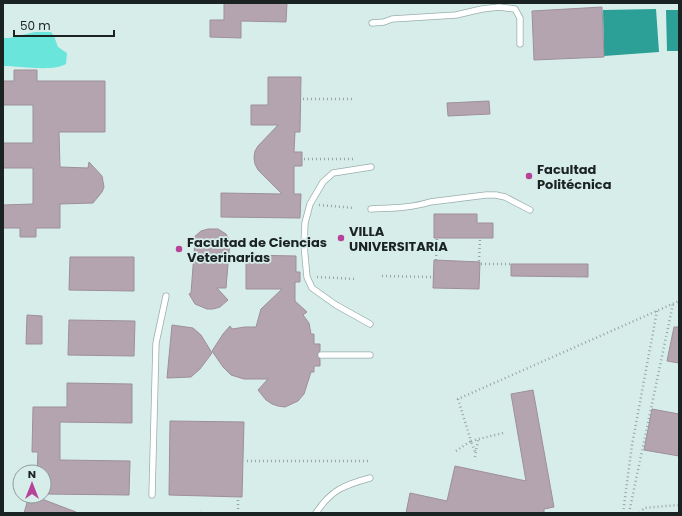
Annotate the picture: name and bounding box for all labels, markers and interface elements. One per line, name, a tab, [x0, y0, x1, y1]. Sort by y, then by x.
scale bar	[14, 12, 114, 38]
text: 50 m	[20, 17, 51, 34]
place label: Facultad Politécnica	[537, 160, 612, 194]
marker: Facultad Politécnica	[524, 171, 534, 181]
place label: VILLA UNIVERSITARIA	[349, 222, 448, 256]
place label: Facultad de Ciencias Veterinarias	[187, 233, 327, 267]
marker: VILLA UNIVERSITARIA	[336, 233, 346, 243]
marker: Facultad de Ciencias Veterinarias	[174, 244, 184, 254]
north arrow	[12, 464, 52, 504]
text: N	[28, 466, 36, 482]

